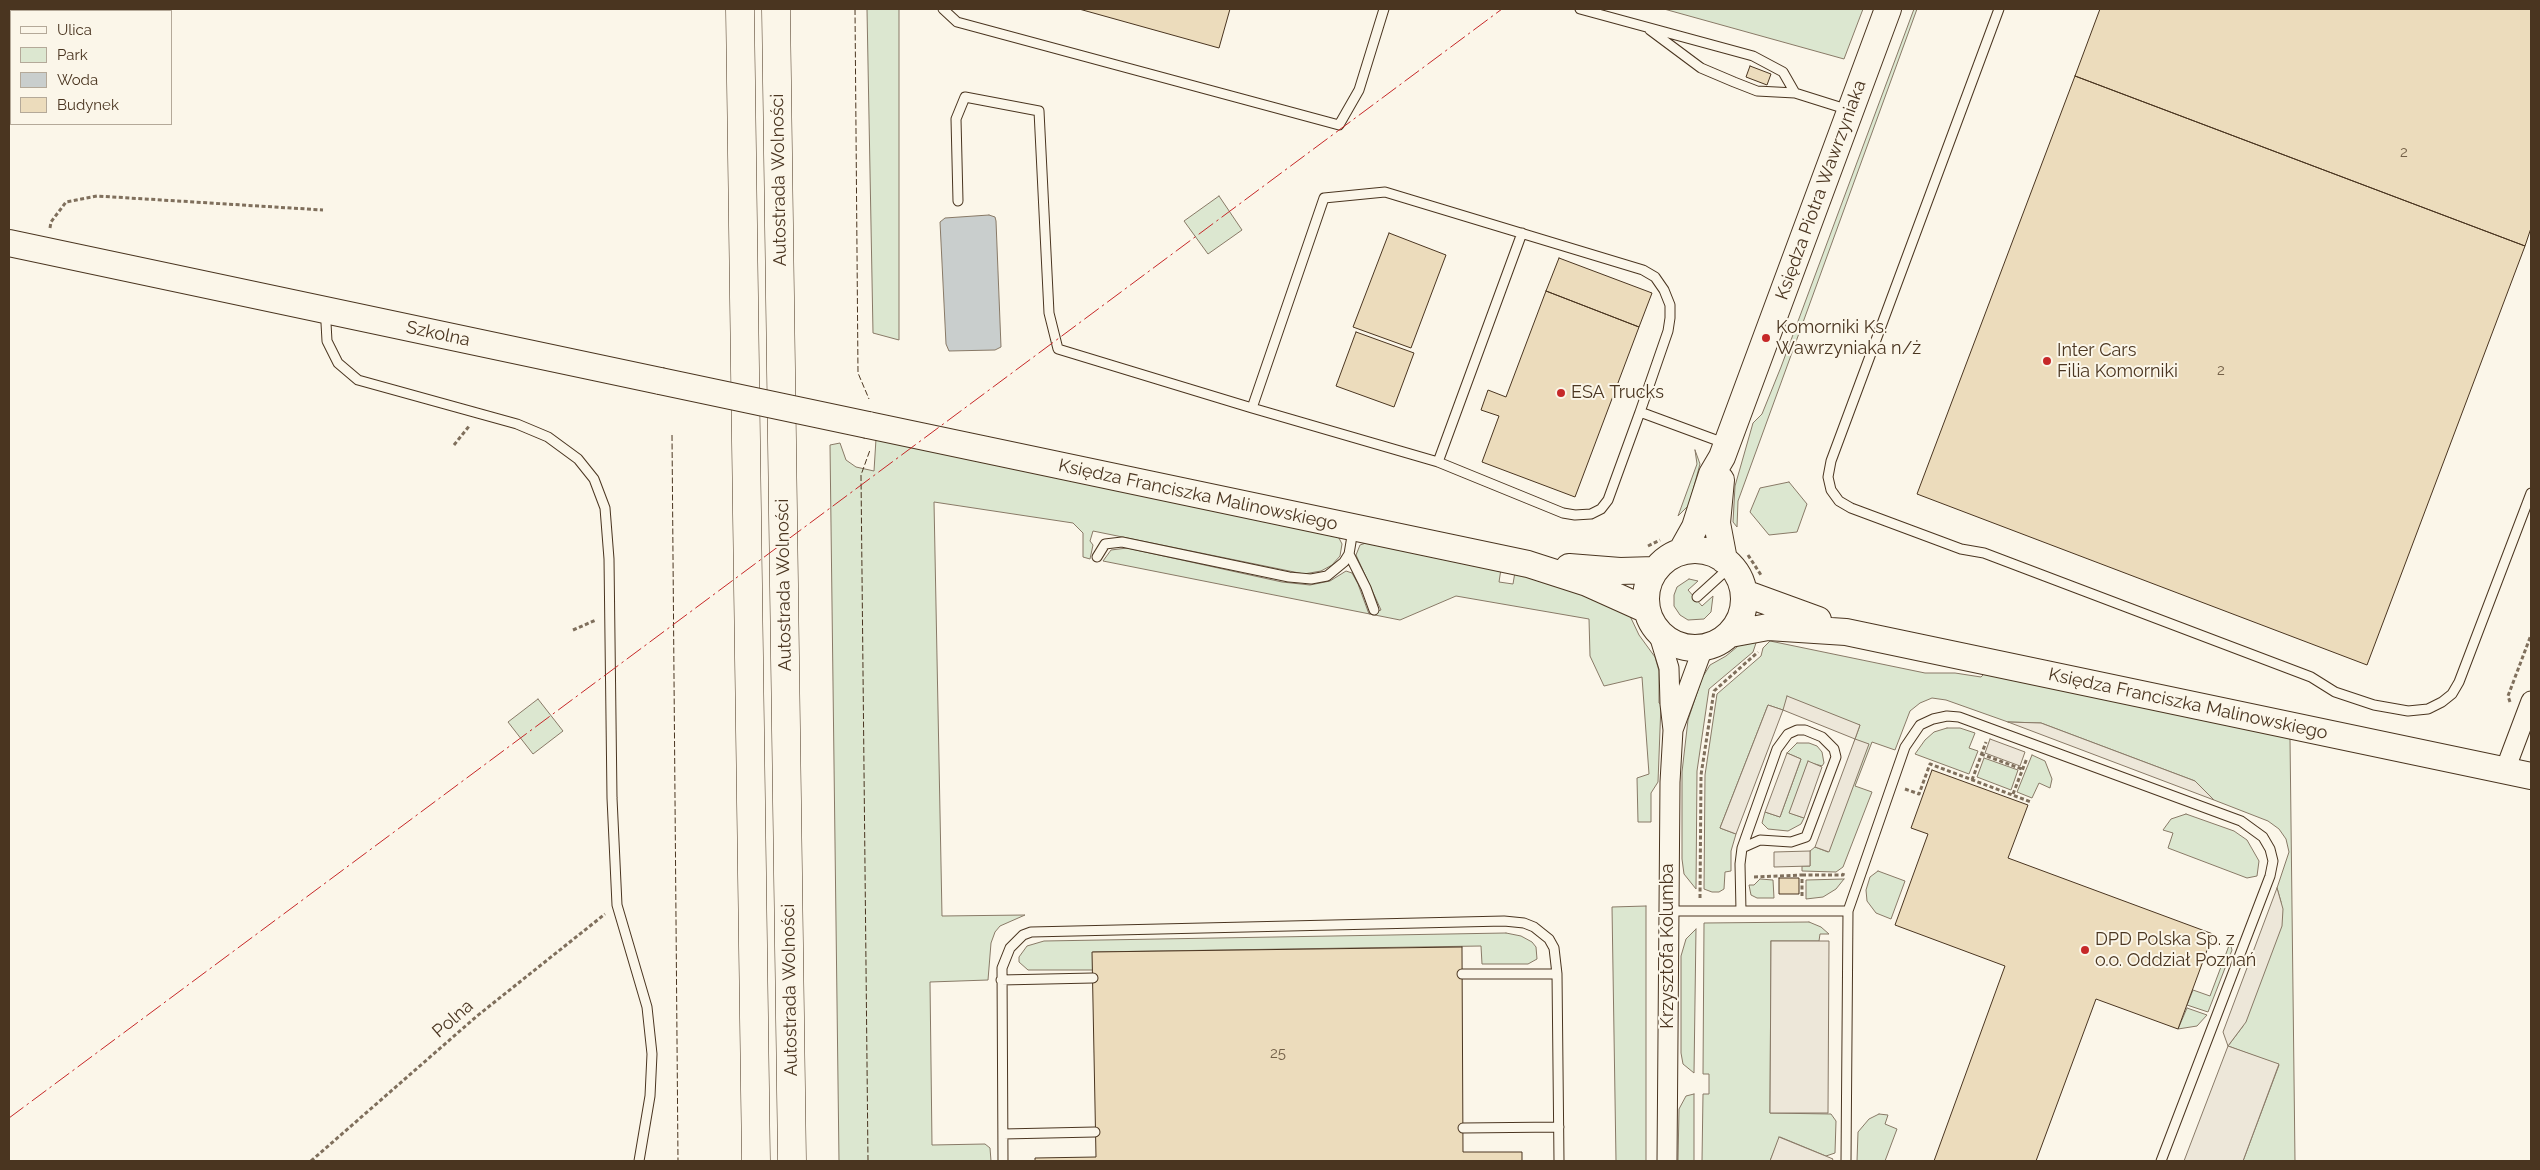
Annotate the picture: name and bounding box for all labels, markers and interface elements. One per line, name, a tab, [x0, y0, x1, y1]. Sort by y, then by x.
legend	[10, 10, 172, 125]
text: Ulica	[57, 21, 92, 39]
text: Park	[57, 46, 88, 64]
text: Woda	[57, 71, 98, 89]
street label: Księdza Piotra Wawrzyniaka	[1771, 77, 1871, 303]
street label: Autostrada Wolności	[767, 94, 791, 266]
text: Budynek	[57, 96, 119, 114]
house number: 2	[2400, 143, 2408, 161]
street label: Szkolna	[404, 317, 472, 351]
place label: Komorniki Ks. Wawrzyniaka n/ż	[1776, 317, 1921, 359]
marker: Komorniki Ks. Wawrzyniaka n/ż	[1760, 332, 1772, 344]
place label: Inter Cars Filia Komorniki	[2057, 340, 2178, 382]
marker: Inter Cars Filia Komorniki	[2041, 355, 2053, 367]
house number: 2	[2217, 361, 2225, 379]
place label: ESA Trucks	[1571, 382, 1664, 404]
marker: ESA Trucks	[1555, 387, 1567, 399]
street label: Księdza Franciszka Malinowskiego	[1056, 455, 1340, 535]
street label: Autostrada Wolności	[772, 499, 796, 671]
street label: Księdza Franciszka Malinowskiego	[2046, 664, 2330, 744]
street label: Krzysztofa Kolumba	[1657, 863, 1679, 1029]
street label: Autostrada Wolności	[778, 904, 802, 1076]
place label: DPD Polska Sp. z o.o. Oddział Poznań	[2095, 929, 2256, 972]
marker: DPD Polska Sp. z o.o. Oddział Poznań	[2079, 944, 2091, 956]
street label: Polna	[428, 995, 478, 1043]
house number: 25	[1270, 1044, 1286, 1062]

